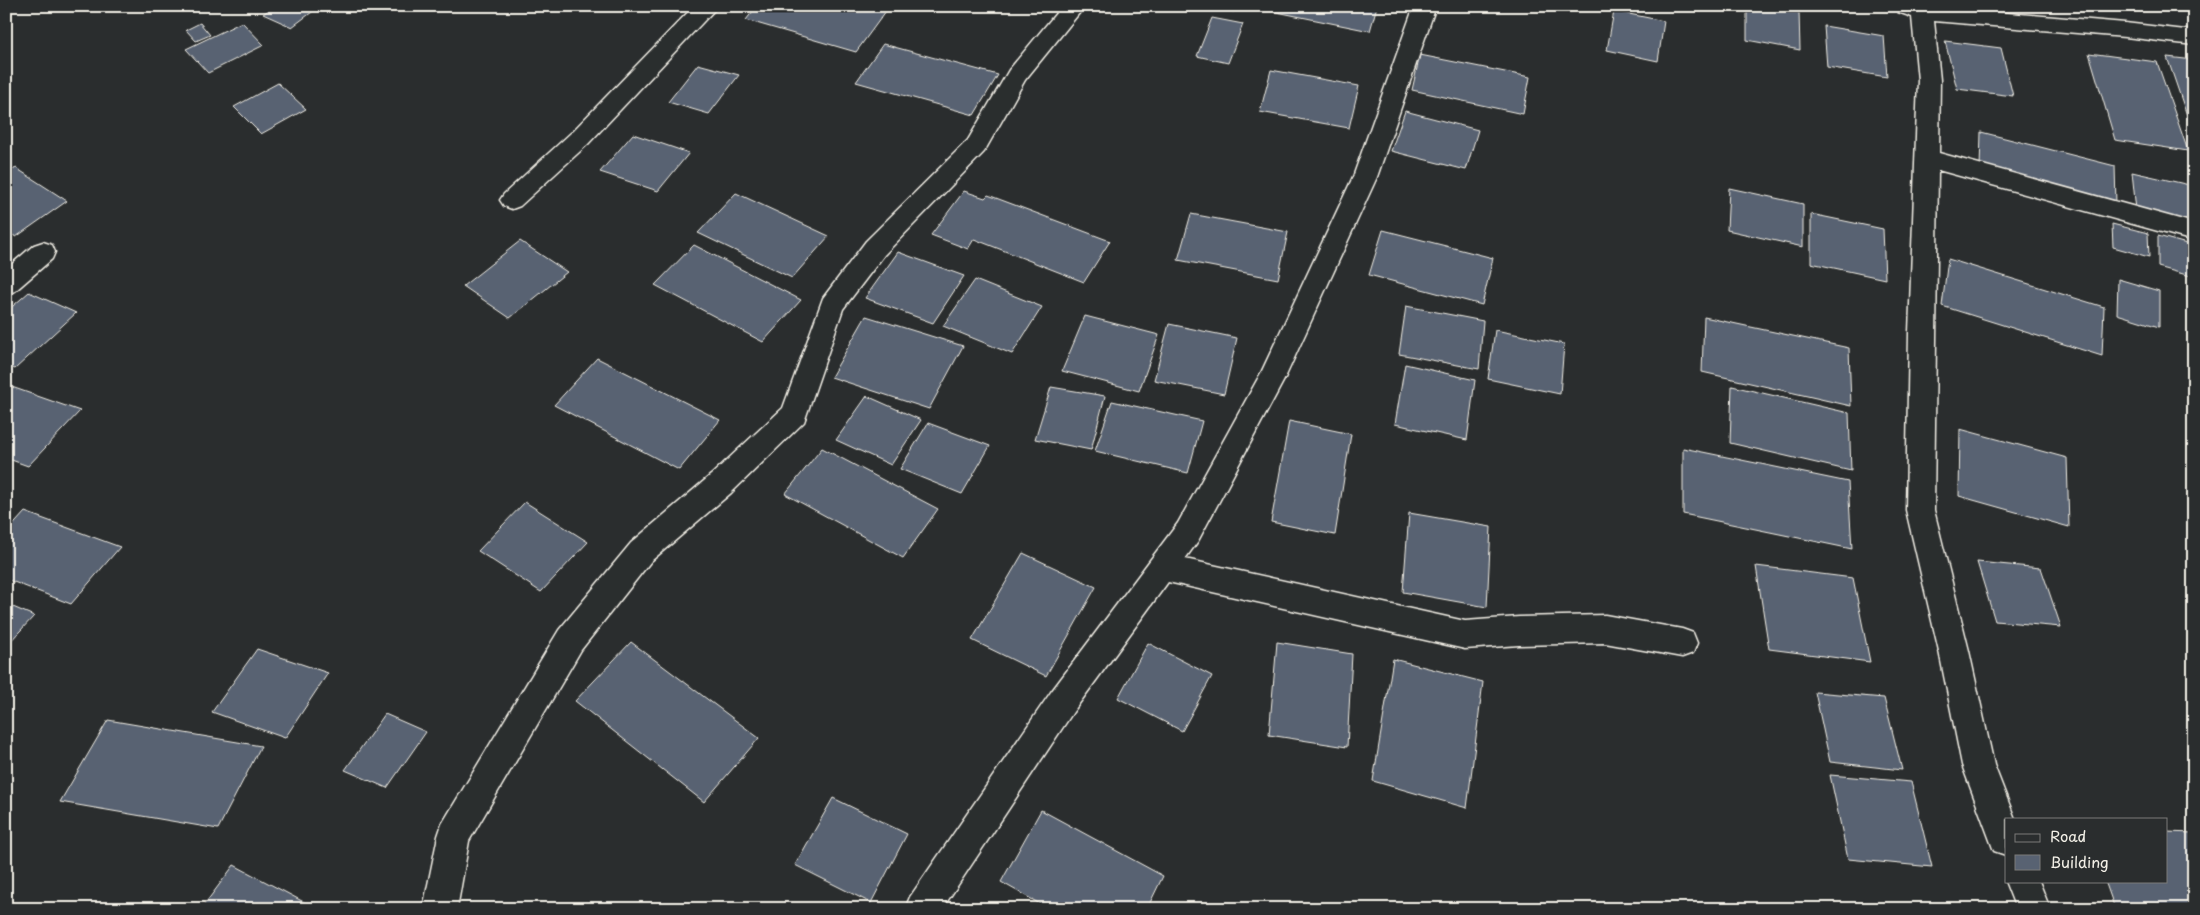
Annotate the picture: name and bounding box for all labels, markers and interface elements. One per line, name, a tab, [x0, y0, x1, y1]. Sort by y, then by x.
legend	[2005, 818, 2168, 882]
text: Road	[2050, 824, 2086, 847]
text: Building	[2050, 850, 2109, 873]

